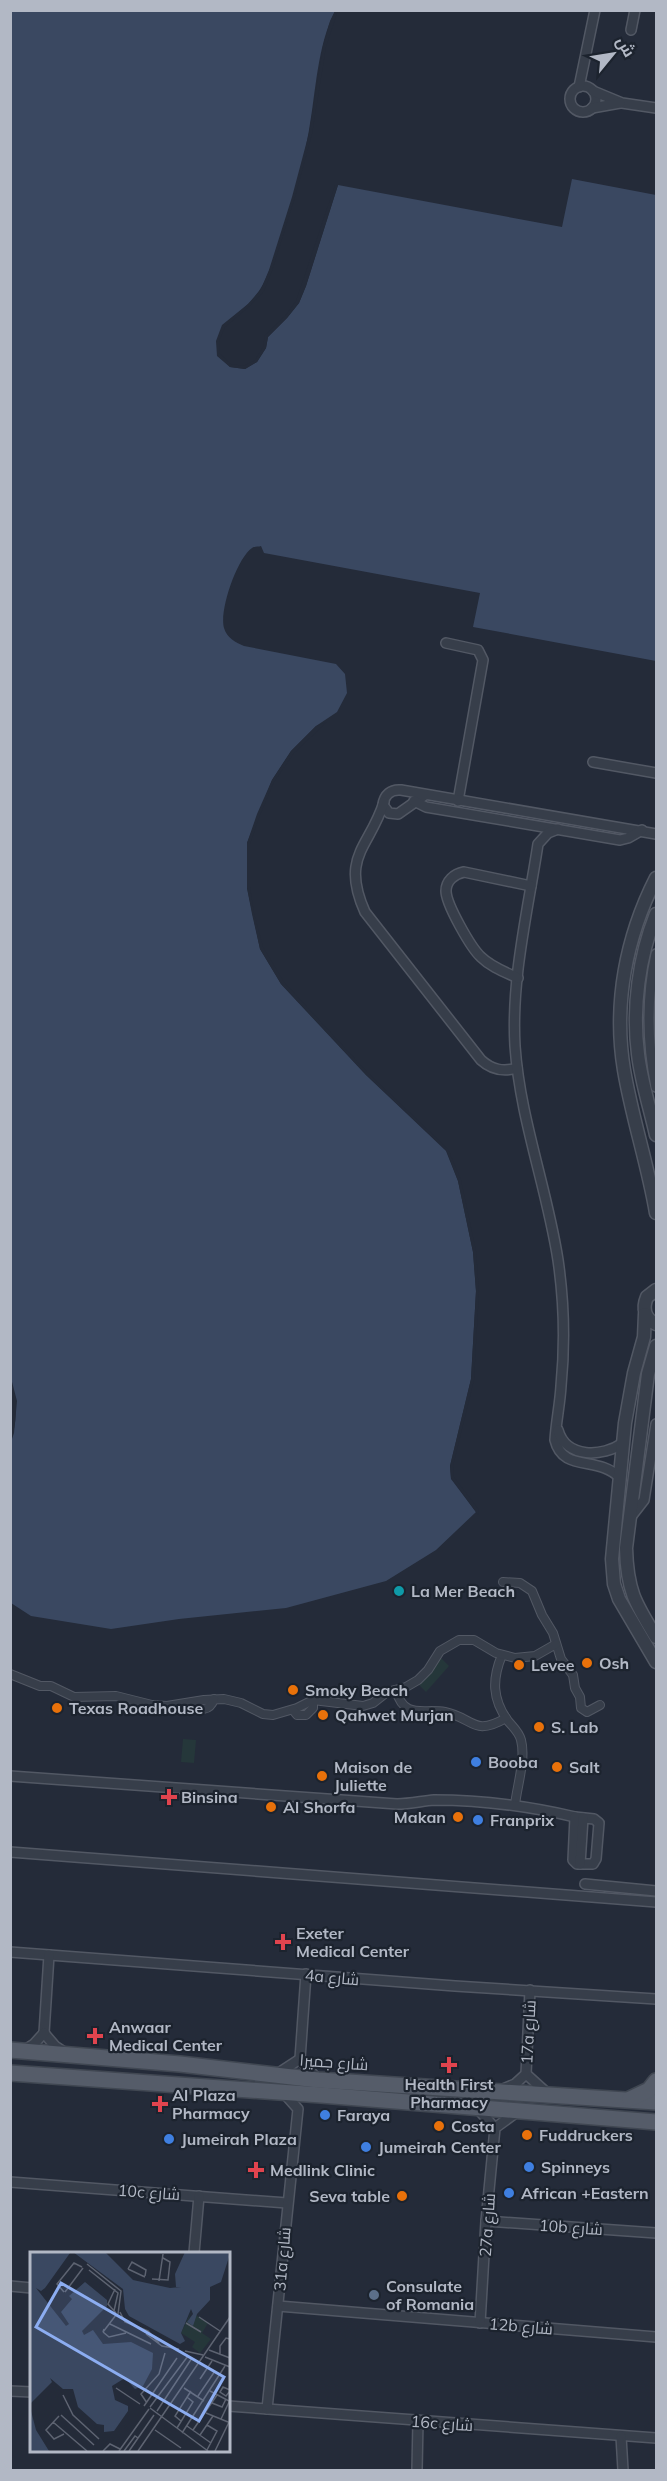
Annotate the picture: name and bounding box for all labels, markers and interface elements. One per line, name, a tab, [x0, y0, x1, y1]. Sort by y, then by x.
north arrow	[583, 24, 643, 84]
text: ش	[612, 33, 640, 60]
place label: La Mer Beach	[411, 1581, 515, 1601]
marker: La Mer Beach	[392, 1584, 406, 1598]
place label: Osh	[599, 1653, 629, 1673]
place label: Levee	[531, 1655, 575, 1675]
marker: Osh	[580, 1656, 594, 1670]
marker: Levee	[512, 1658, 526, 1672]
place label: Smoky Beach	[305, 1680, 408, 1700]
marker: Smoky Beach	[286, 1683, 300, 1697]
place label: Texas Roadhouse	[69, 1698, 203, 1718]
marker: Texas Roadhouse	[50, 1701, 64, 1715]
place label: Qahwet Murjan	[335, 1705, 454, 1725]
marker: Qahwet Murjan	[316, 1708, 330, 1722]
place label: S. Lab	[551, 1717, 598, 1737]
marker: S. Lab	[532, 1720, 546, 1734]
place label: Booba	[488, 1752, 538, 1772]
marker: Booba	[469, 1755, 483, 1769]
place label: Maison de Juliette	[334, 1757, 412, 1795]
place label: Salt	[569, 1757, 599, 1777]
marker: Salt	[550, 1760, 564, 1774]
marker: Maison de Juliette	[315, 1769, 329, 1783]
place label: Binsina	[181, 1787, 238, 1807]
marker: Binsina	[162, 1790, 176, 1804]
place label: Al Shorfa	[283, 1797, 355, 1817]
marker: Al Shorfa	[264, 1800, 278, 1814]
place label: Makan	[394, 1807, 446, 1827]
marker: Makan	[451, 1810, 465, 1824]
place label: Franprix	[490, 1810, 554, 1830]
marker: Franprix	[471, 1813, 485, 1827]
place label: Exeter Medical Center	[296, 1923, 410, 1961]
marker: Exeter Medical Center	[274, 1933, 292, 1951]
street label: 4a شارع	[304, 1965, 360, 1991]
street label: 17a شارع	[516, 2000, 542, 2065]
place label: Anwaar Medical Center	[109, 2017, 223, 2055]
marker: Anwaar Medical Center	[86, 2027, 104, 2045]
street label: شارع جميرا	[299, 2050, 369, 2076]
marker: Health First Pharmacy	[442, 2058, 456, 2072]
place label: Health First Pharmacy	[405, 2074, 493, 2112]
place label: Al Plaza Pharmacy	[172, 2085, 250, 2123]
marker: Al Plaza Pharmacy	[153, 2097, 167, 2111]
place label: Faraya	[337, 2105, 390, 2125]
marker: Faraya	[318, 2108, 332, 2122]
place label: Costa	[451, 2116, 495, 2136]
marker: Costa	[432, 2119, 446, 2133]
place label: Fuddruckers	[539, 2125, 633, 2145]
marker: Fuddruckers	[520, 2128, 534, 2142]
place label: Jumeirah Plaza	[181, 2129, 297, 2149]
marker: Jumeirah Plaza	[162, 2132, 176, 2146]
place label: Jumeirah Center	[378, 2137, 501, 2157]
marker: Jumeirah Center	[359, 2140, 373, 2154]
place label: Spinneys	[541, 2157, 610, 2177]
place label: Medlink Clinic	[270, 2160, 375, 2180]
marker: Spinneys	[522, 2160, 536, 2174]
marker: Medlink Clinic	[247, 2161, 265, 2179]
street label: 10c شارع	[117, 2180, 181, 2206]
place label: African +Eastern	[521, 2183, 649, 2203]
place label: Seva table	[309, 2186, 390, 2206]
marker: African +Eastern	[502, 2186, 516, 2200]
marker: Seva table	[395, 2189, 409, 2203]
street label: 27a شارع	[475, 2192, 501, 2258]
street label: 10b شارع	[538, 2215, 604, 2241]
street label: 31a شارع	[269, 2226, 297, 2292]
inset map	[30, 2252, 230, 2451]
place label: Consulate of Romania	[386, 2276, 474, 2314]
marker: Consulate of Romania	[367, 2288, 381, 2302]
street label: 12b شارع	[488, 2313, 554, 2341]
street label: 16c شارع	[410, 2411, 474, 2437]

